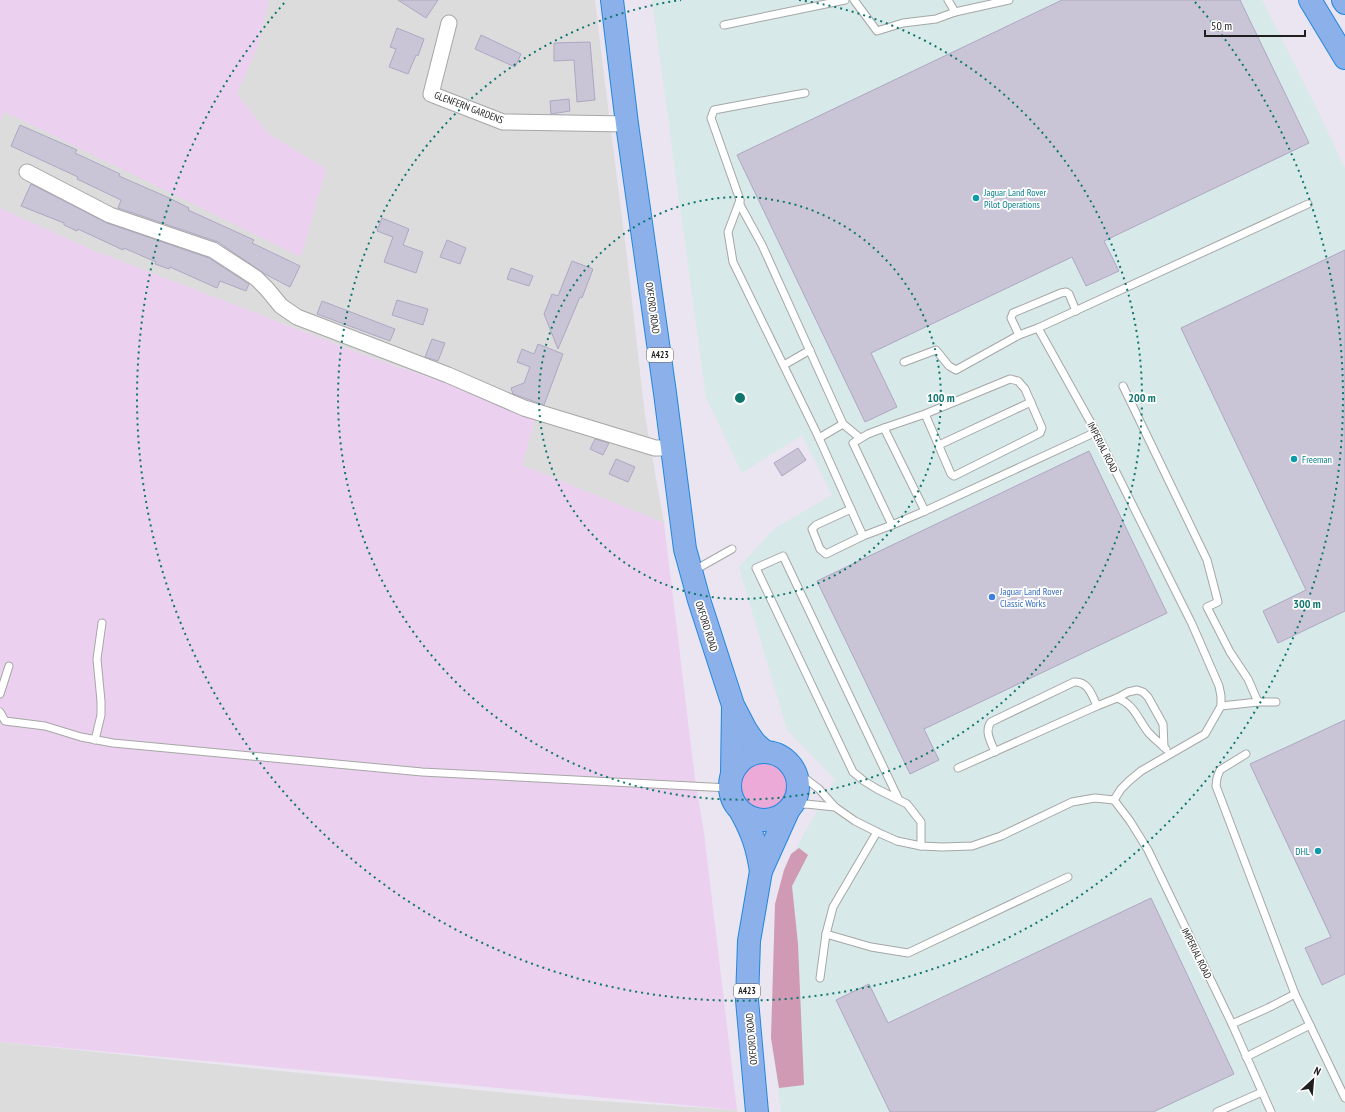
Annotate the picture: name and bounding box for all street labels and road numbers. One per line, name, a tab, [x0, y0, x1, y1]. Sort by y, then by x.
street label: GLENFERN GARDENS	[432, 88, 505, 127]
street label: OXFORD ROAD	[642, 281, 663, 335]
road number: A423	[647, 348, 673, 362]
street label: IMPERIAL ROAD	[1084, 420, 1121, 475]
street label: OXFORD ROAD	[692, 599, 721, 653]
street label: IMPERIAL ROAD	[1179, 926, 1214, 981]
road number: A423	[734, 984, 760, 998]
street label: OXFORD ROAD	[743, 1013, 760, 1065]

